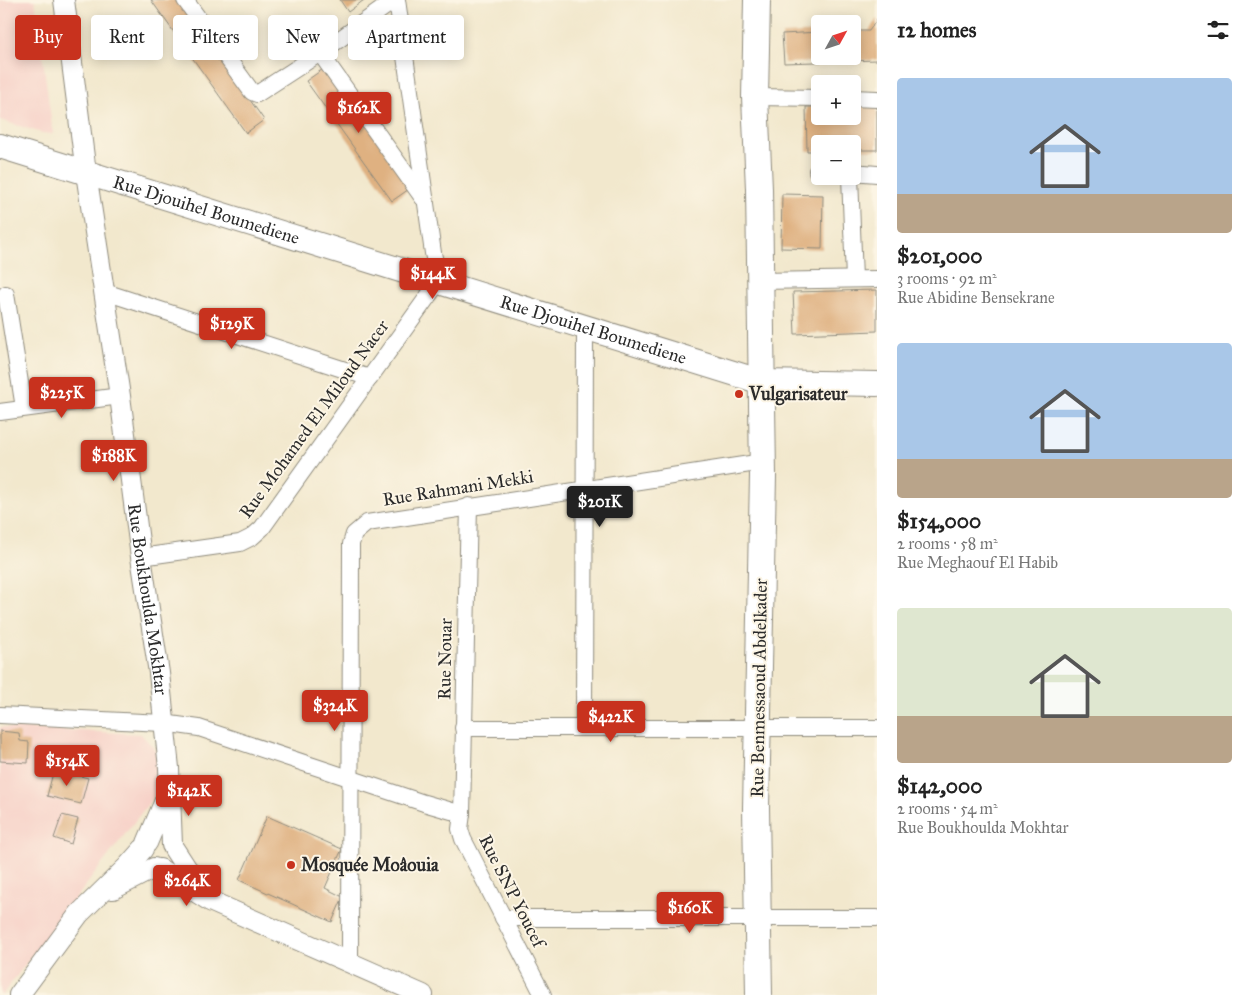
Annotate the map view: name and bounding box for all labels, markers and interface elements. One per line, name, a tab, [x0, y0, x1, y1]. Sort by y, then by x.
chip: Buy	[15, 15, 81, 60]
chip: Rent	[91, 15, 163, 60]
chip: Filters	[173, 15, 258, 60]
chip: New	[268, 15, 338, 60]
chip: Apartment	[348, 15, 464, 60]
north arrow	[811, 15, 861, 65]
map controls	[811, 15, 861, 185]
icon: filters	[1204, 16, 1232, 44]
text: 12 homes	[897, 17, 976, 43]
button: +	[811, 75, 861, 125]
pin: $162K	[324, 92, 394, 134]
text: $162K	[337, 98, 381, 117]
icon: home	[1020, 111, 1110, 201]
button: −	[811, 135, 861, 185]
street label: Rue Djouihel Boumediene	[110, 171, 302, 249]
text: $201,000	[897, 243, 982, 269]
pin: $144K	[398, 258, 468, 300]
text: $144K	[410, 264, 456, 283]
text: 3 rooms · 92 m²	[897, 269, 997, 288]
text: Rue Abidine Bensekrane	[897, 288, 1055, 307]
street label: Rue Djouihel Boumediene	[497, 291, 689, 369]
pin: $129K	[197, 308, 267, 350]
text: $129K	[210, 314, 254, 333]
street label: Rue Mohamed El Miloud Nacer	[235, 315, 394, 523]
pin: $225K	[27, 376, 97, 419]
icon: home	[1020, 376, 1110, 466]
text: $225K	[40, 383, 84, 402]
place label: Vulgarisateur	[748, 383, 849, 406]
marker: Vulgarisateur	[733, 388, 745, 400]
pin: $188K	[79, 440, 149, 482]
text: $188K	[92, 446, 136, 465]
street label: Rue Rahmani Mekki	[381, 465, 535, 511]
pin: $201K	[565, 486, 635, 528]
text: $201K	[578, 492, 622, 511]
street label: Rue Boukhoulda Mokhtar	[123, 502, 172, 696]
text: $154,000	[897, 508, 981, 534]
text: 2 rooms · 58 m²	[897, 534, 998, 553]
text: Rue Meghaouf El Habib	[897, 553, 1058, 572]
street label: Rue Benmessaoud Abdelkader	[746, 578, 772, 798]
street label: Rue Nouar	[433, 618, 457, 700]
icon: home	[1020, 641, 1110, 731]
pin: $324K	[300, 690, 370, 732]
text: $324K	[313, 696, 357, 715]
pin: $422K	[576, 700, 646, 743]
text: $422K	[588, 707, 634, 726]
pin: $154K	[32, 744, 102, 787]
text: $154K	[45, 751, 89, 770]
text: $142,000	[897, 773, 983, 799]
pin: $142K	[154, 774, 224, 817]
text: $142K	[167, 781, 211, 800]
text: 2 rooms · 54 m²	[897, 799, 998, 818]
text: Rue Boukhoulda Mokhtar	[897, 818, 1069, 837]
street label: Rue SNP Youcef	[474, 831, 551, 954]
place label: Mosquée Moâouia	[301, 854, 439, 877]
marker: Mosquée Moâouia	[285, 859, 297, 871]
pin: $264K	[152, 864, 222, 907]
text: $264K	[164, 871, 210, 890]
pin: $160K	[655, 892, 725, 934]
text: $160K	[668, 898, 712, 917]

